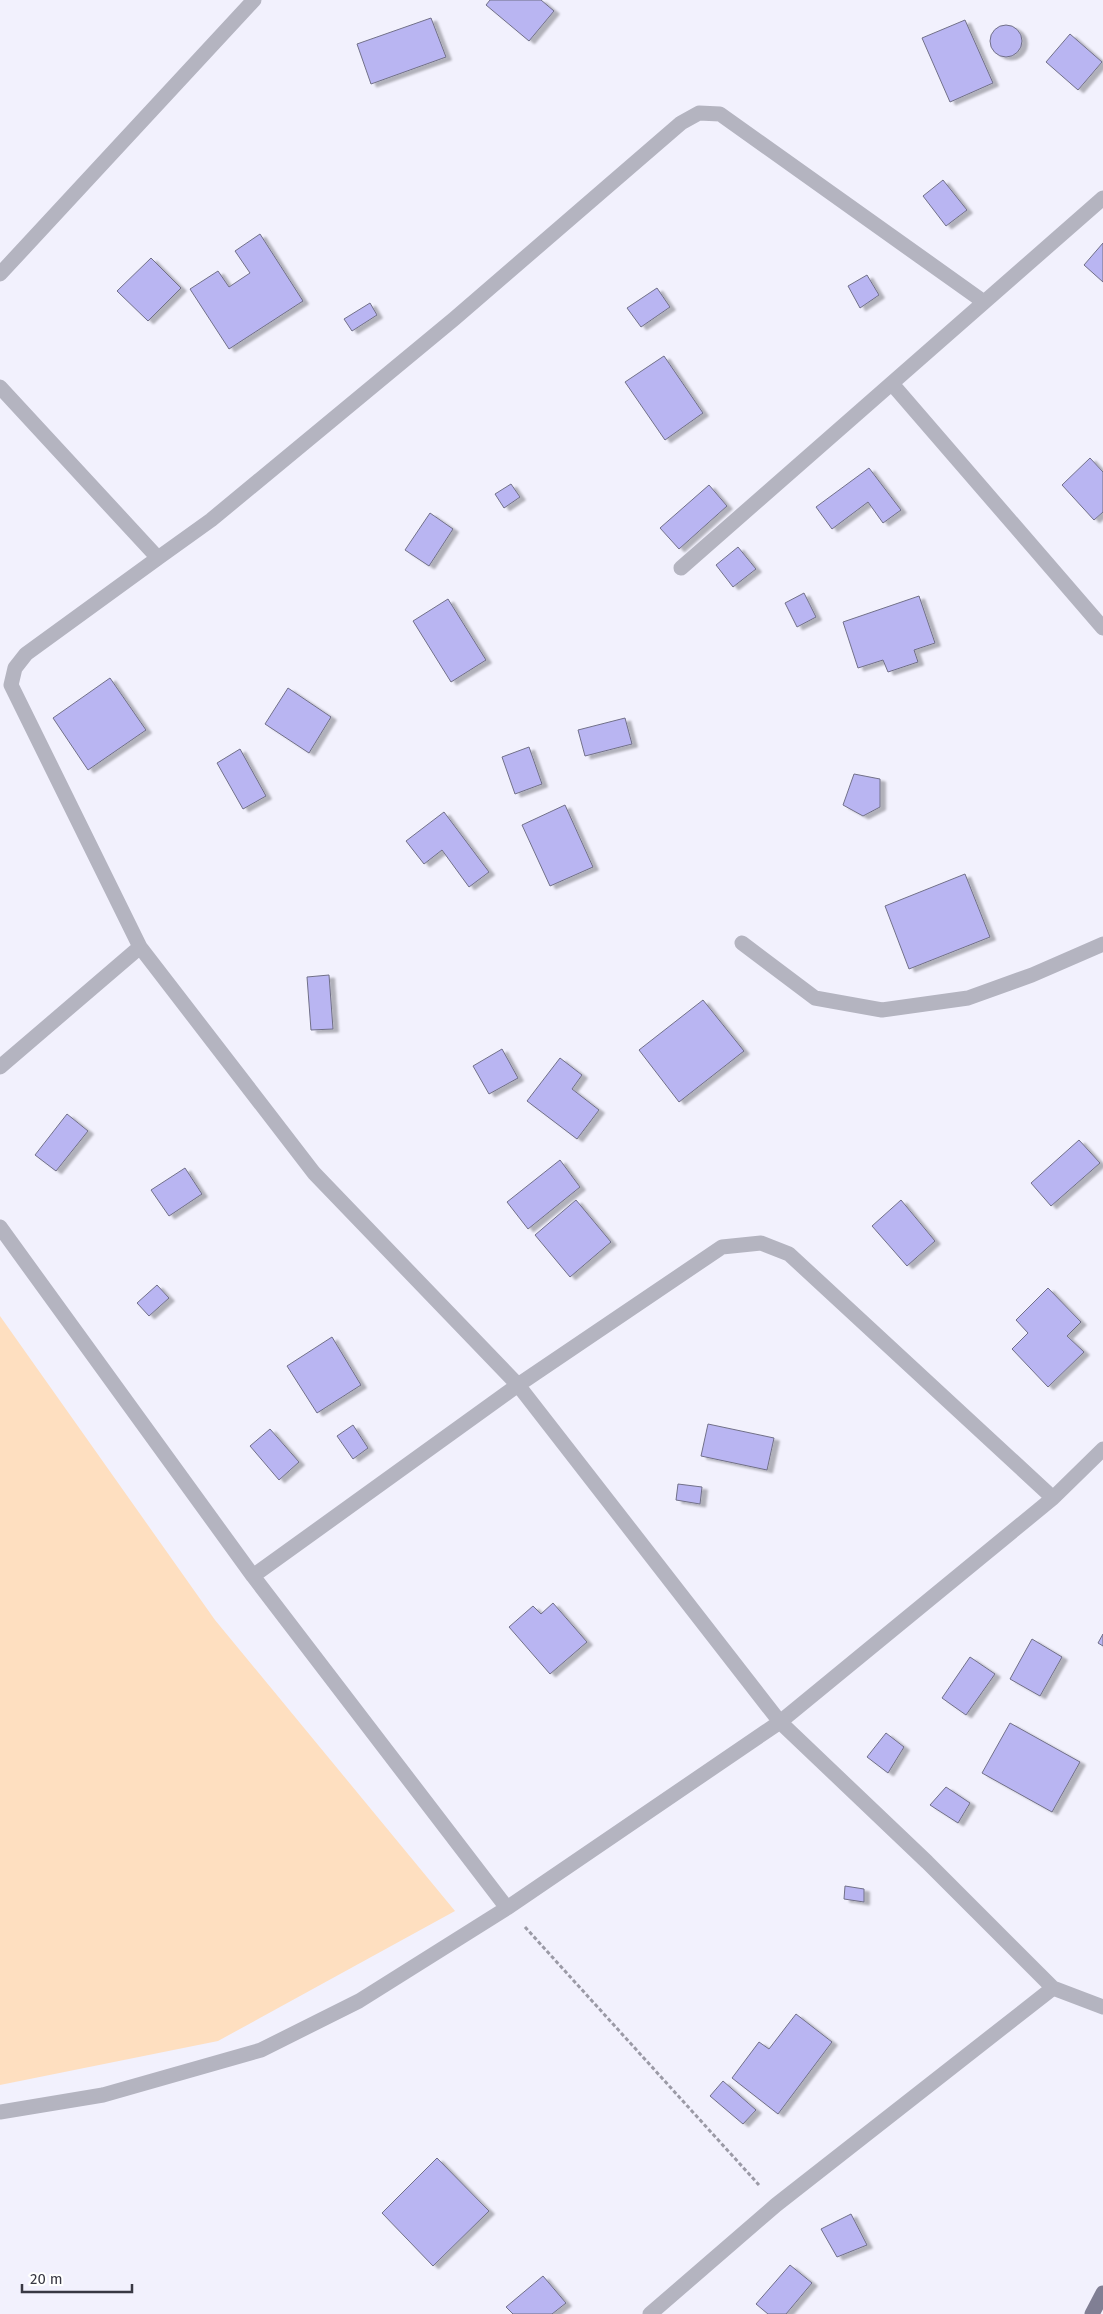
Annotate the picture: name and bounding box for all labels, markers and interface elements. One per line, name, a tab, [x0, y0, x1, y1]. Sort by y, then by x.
scale bar	[22, 2262, 132, 2294]
text: 20 m	[30, 2270, 63, 2288]

